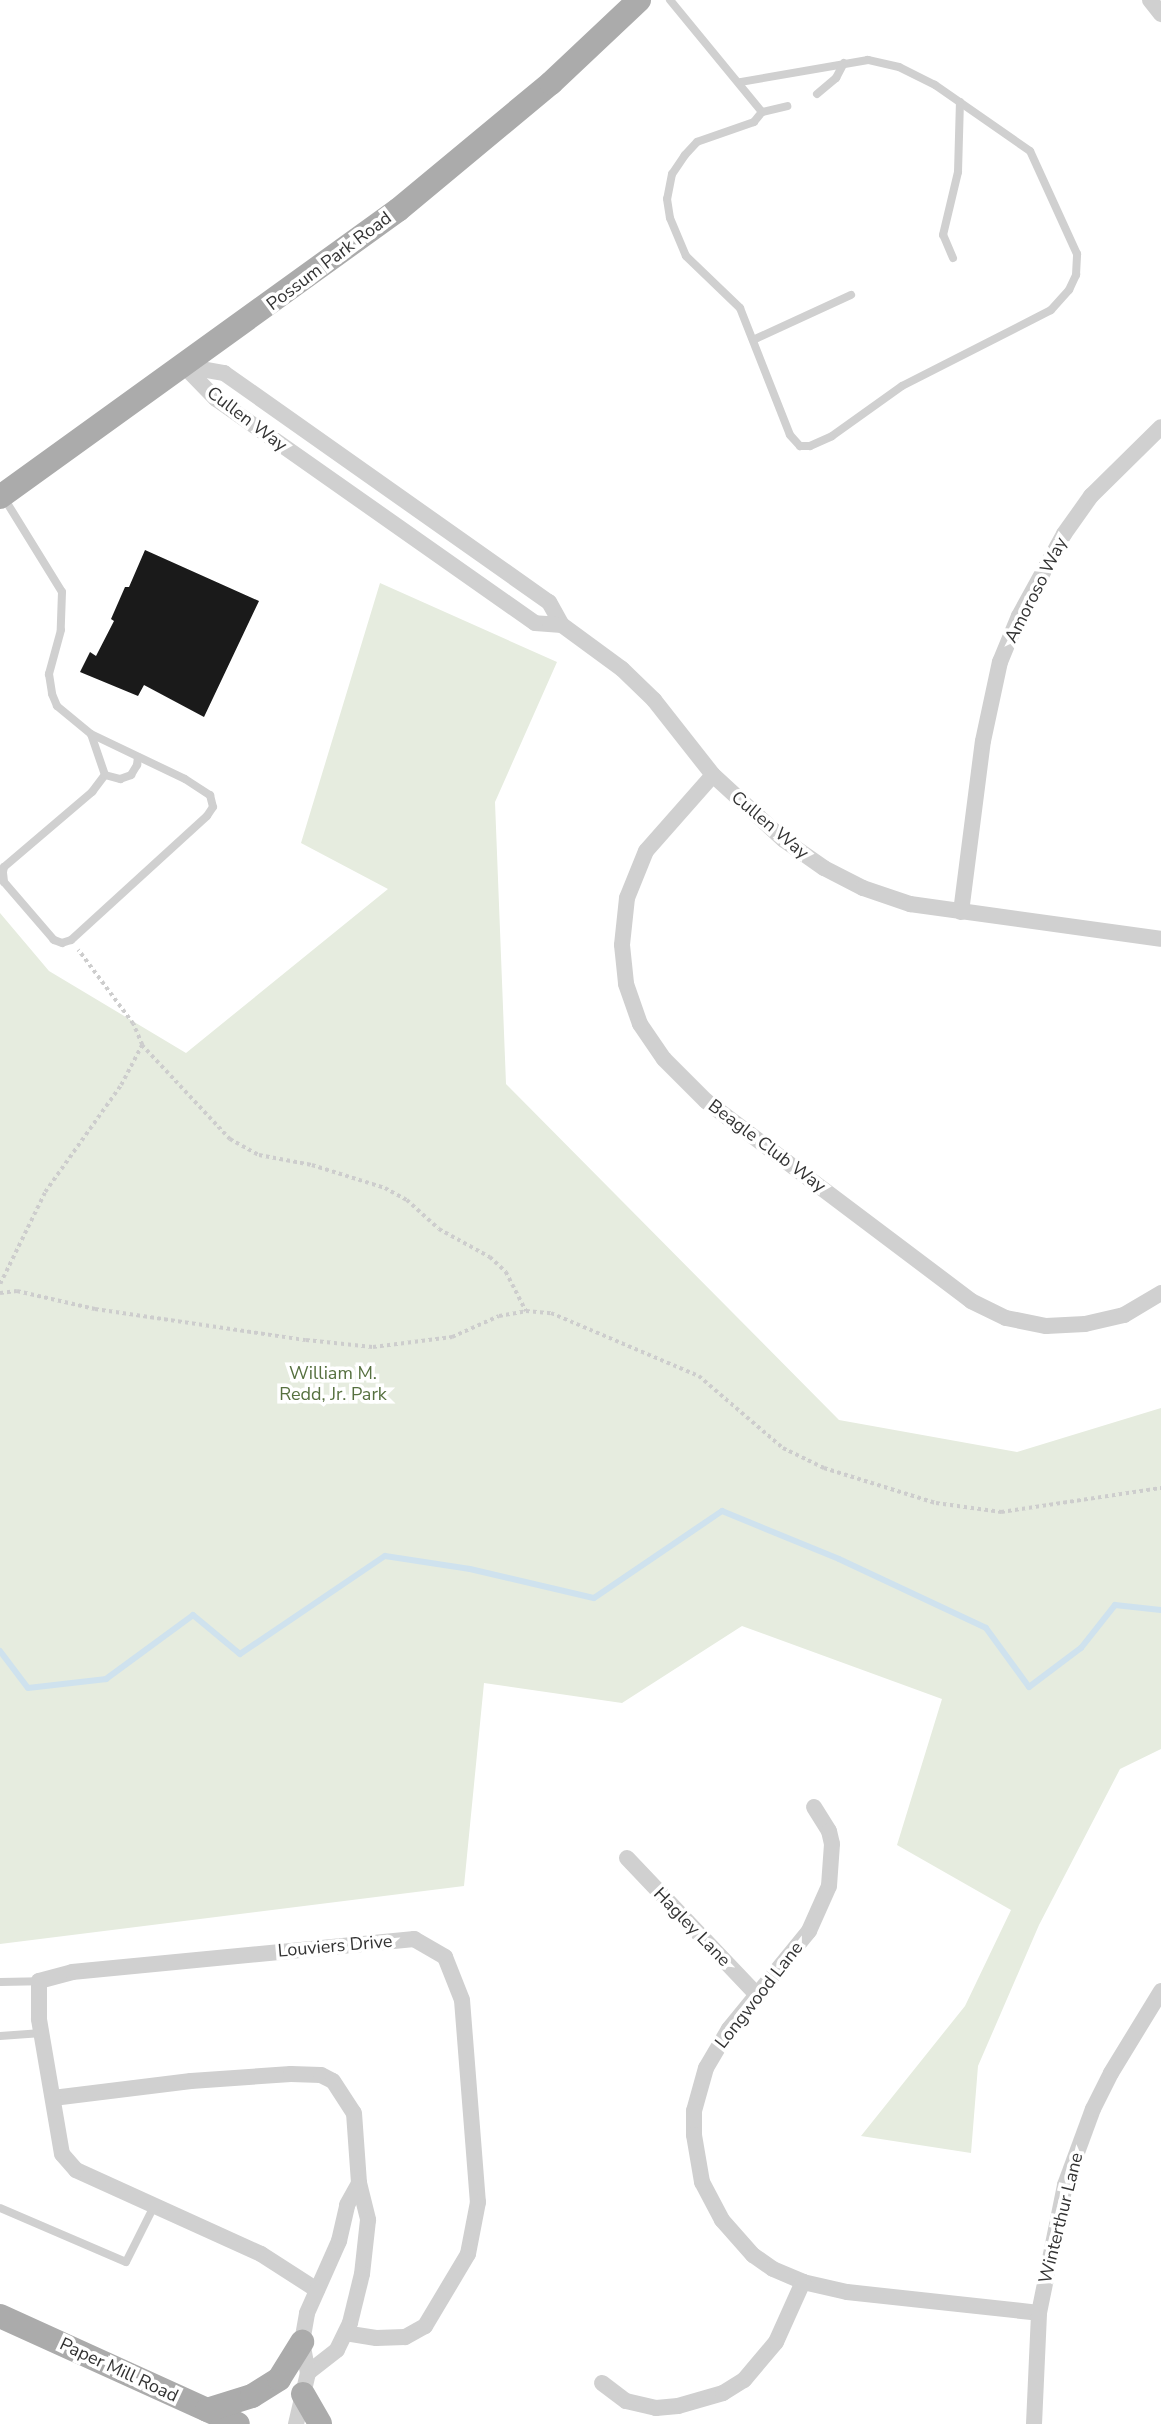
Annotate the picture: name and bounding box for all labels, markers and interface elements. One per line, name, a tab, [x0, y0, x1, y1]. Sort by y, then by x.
street label: Possum Park Road	[262, 207, 396, 315]
street label: Cullen Way	[203, 382, 291, 456]
street label: Amoroso Way	[1000, 534, 1072, 646]
street label: Cullen Way	[727, 786, 813, 864]
street label: Beagle Club Way	[704, 1095, 830, 1197]
park label: William M. Redd, Jr. Park	[279, 1363, 387, 1406]
street label: Hagley Lane	[649, 1883, 735, 1971]
street label: Louviers Drive	[277, 1930, 393, 1962]
street label: Longwood Lane	[711, 1937, 807, 2053]
street label: Winterthur Lane	[1034, 2151, 1088, 2285]
street label: Paper Mill Road	[56, 2333, 182, 2407]

